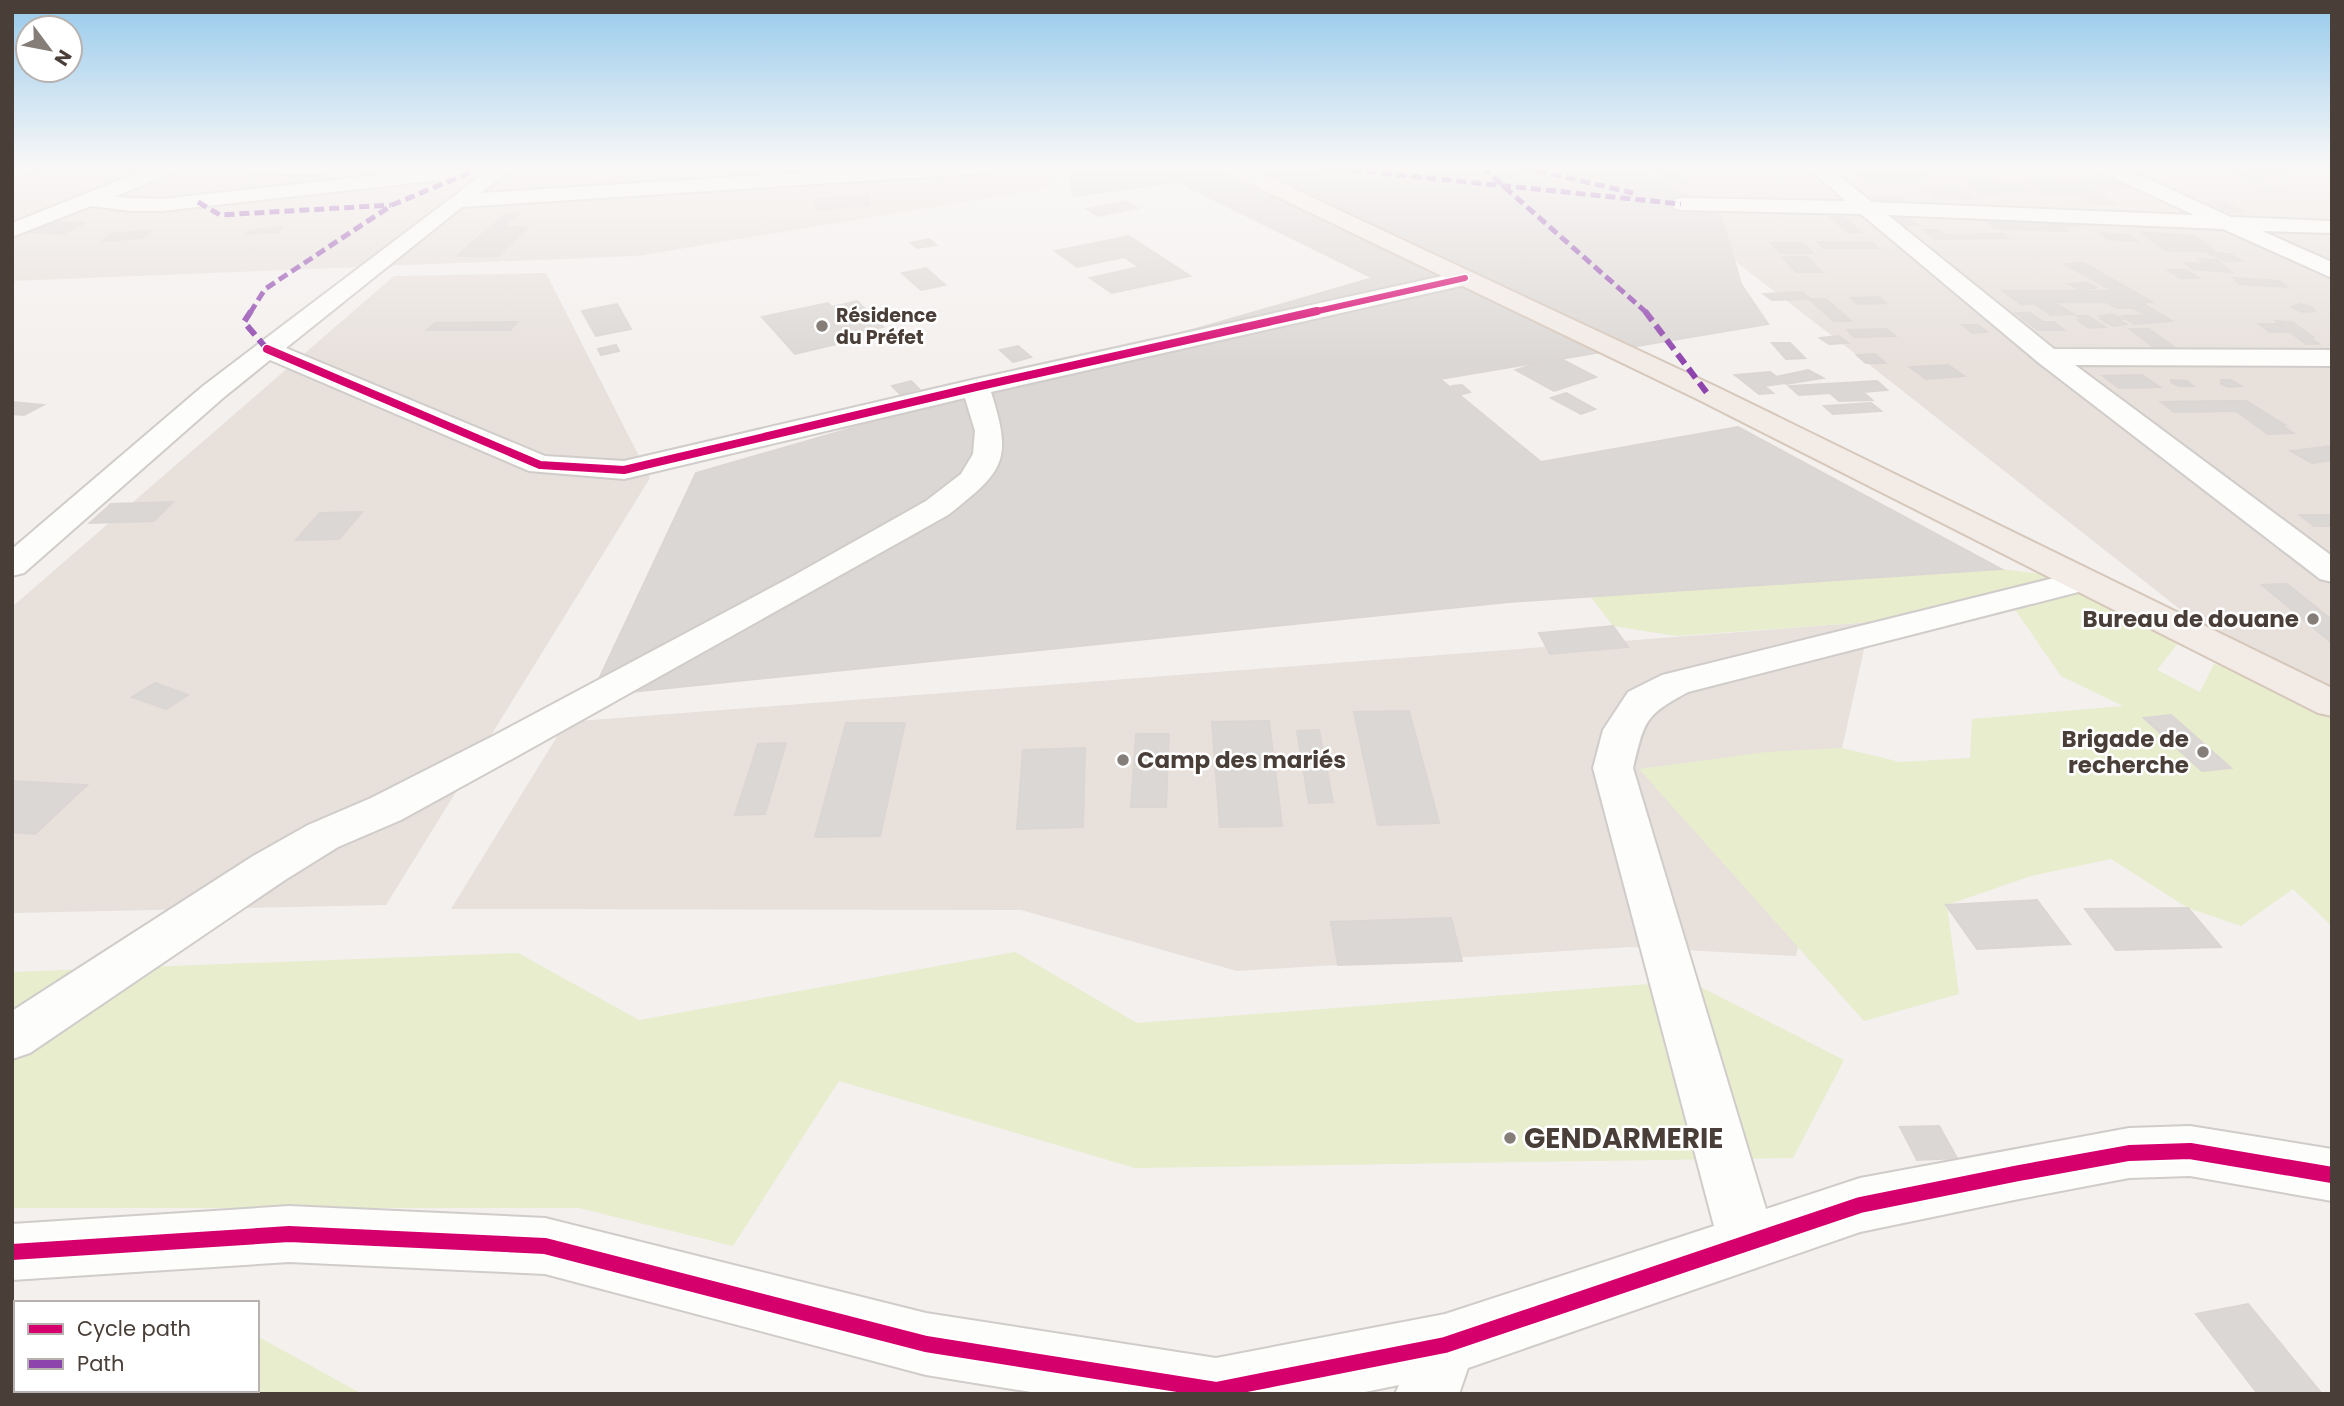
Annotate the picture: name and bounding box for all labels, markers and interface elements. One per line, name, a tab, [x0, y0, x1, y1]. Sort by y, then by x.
north arrow	[14, 14, 84, 84]
text: N	[48, 45, 78, 71]
place label: Résidence du Préfet	[836, 302, 937, 351]
marker: Résidence du Préfet	[814, 318, 830, 334]
place label: Bureau de douane	[2083, 603, 2299, 635]
marker: Bureau de douane	[2305, 611, 2321, 627]
place label: Brigade de recherche	[2062, 723, 2189, 781]
place label: Camp des mariés	[1137, 744, 1346, 776]
marker: Brigade de recherche	[2195, 744, 2211, 760]
marker: Camp des mariés	[1115, 752, 1131, 768]
place label: GENDARMERIE	[1524, 1119, 1723, 1158]
marker: GENDARMERIE	[1502, 1130, 1518, 1146]
legend	[14, 1301, 259, 1392]
text: Cycle path	[77, 1314, 191, 1343]
text: Path	[77, 1349, 124, 1378]

